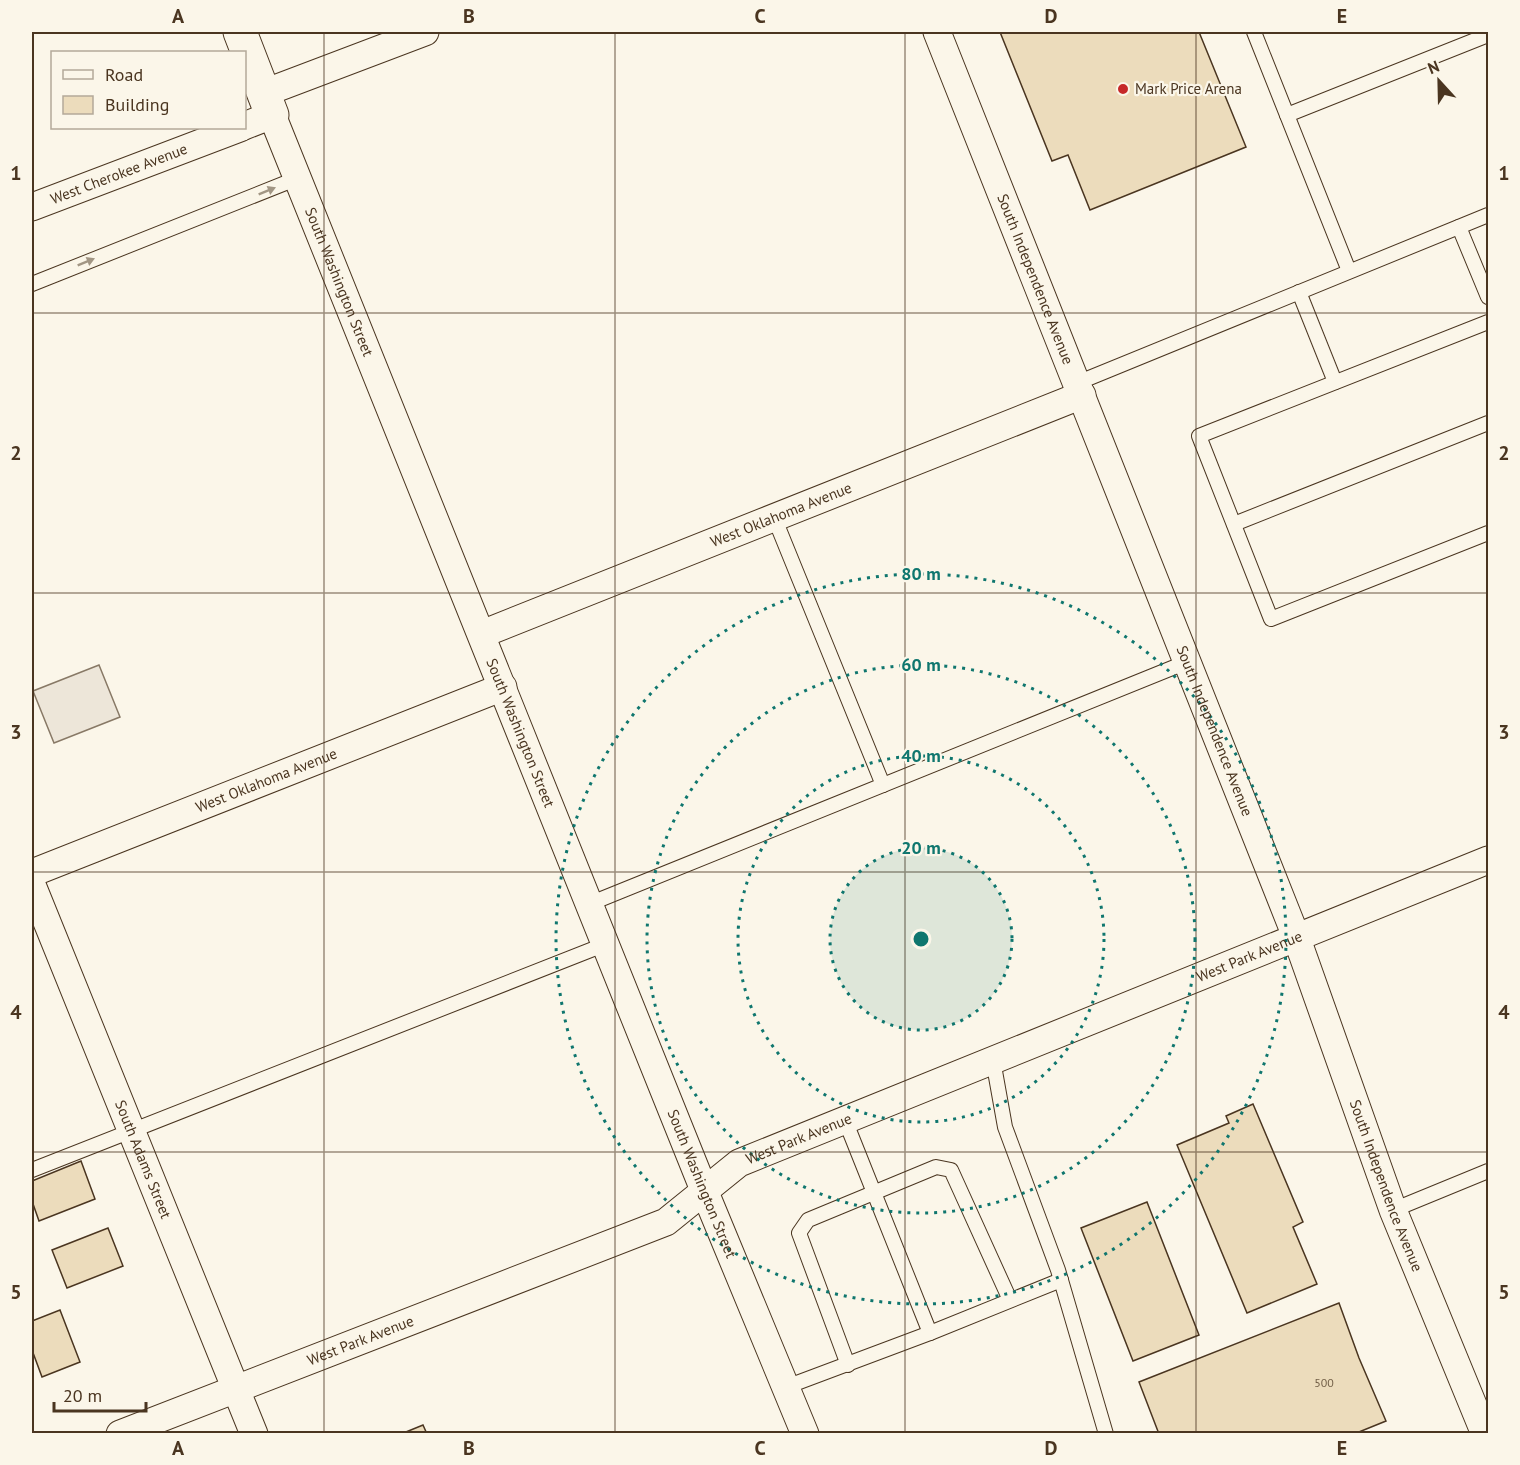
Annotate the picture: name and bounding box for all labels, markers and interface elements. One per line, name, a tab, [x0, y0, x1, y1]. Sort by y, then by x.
text: A	[172, 3, 185, 29]
text: B	[463, 3, 475, 29]
text: C	[754, 3, 766, 29]
text: D	[1045, 3, 1058, 29]
text: E	[1337, 3, 1347, 29]
legend	[51, 51, 246, 129]
north arrow	[1409, 51, 1469, 111]
text: N	[1425, 56, 1442, 78]
text: Road	[105, 63, 143, 86]
place label: Mark Price Arena	[1135, 79, 1242, 98]
marker: Mark Price Arena	[1116, 82, 1130, 96]
text: Building	[105, 93, 169, 116]
street label: West Cherokee Avenue	[48, 139, 190, 208]
text: 1	[10, 160, 22, 186]
text: 1	[1498, 160, 1510, 186]
one-way arrow	[258, 185, 276, 195]
street label: South Independence Avenue	[993, 191, 1078, 367]
street label: South Washington Street	[301, 205, 378, 359]
one-way arrow	[77, 257, 95, 267]
text: 2	[10, 440, 22, 466]
text: 2	[1498, 440, 1510, 466]
street label: West Oklahoma Avenue	[708, 478, 854, 551]
text: 80 m	[901, 562, 941, 585]
street label: South Independence Avenue	[1172, 643, 1257, 819]
text: 60 m	[901, 653, 941, 676]
street label: South Washington Street	[482, 655, 559, 810]
text: 3	[10, 719, 22, 745]
text: 3	[1498, 719, 1510, 745]
street label: West Oklahoma Avenue	[193, 743, 340, 816]
text: 40 m	[901, 744, 941, 767]
text: 20 m	[901, 836, 941, 859]
street label: West Park Avenue	[1193, 926, 1305, 986]
centre of rings	[911, 929, 931, 949]
text: 4	[10, 999, 22, 1025]
text: 4	[1498, 999, 1510, 1025]
street label: South Adams Street	[111, 1097, 176, 1221]
street label: South Independence Avenue	[1346, 1097, 1427, 1274]
street label: South Washington Street	[664, 1106, 741, 1261]
street label: West Park Avenue	[743, 1108, 854, 1168]
text: 5	[10, 1279, 22, 1305]
text: 5	[1498, 1279, 1510, 1305]
street label: West Park Avenue	[304, 1311, 416, 1369]
scale bar	[54, 1375, 146, 1413]
house number: 500	[1314, 1375, 1334, 1390]
text: 20 m	[63, 1384, 102, 1407]
text: A	[172, 1435, 185, 1461]
text: B	[463, 1435, 475, 1461]
text: C	[754, 1435, 766, 1461]
text: D	[1045, 1435, 1058, 1461]
text: E	[1337, 1435, 1347, 1461]

